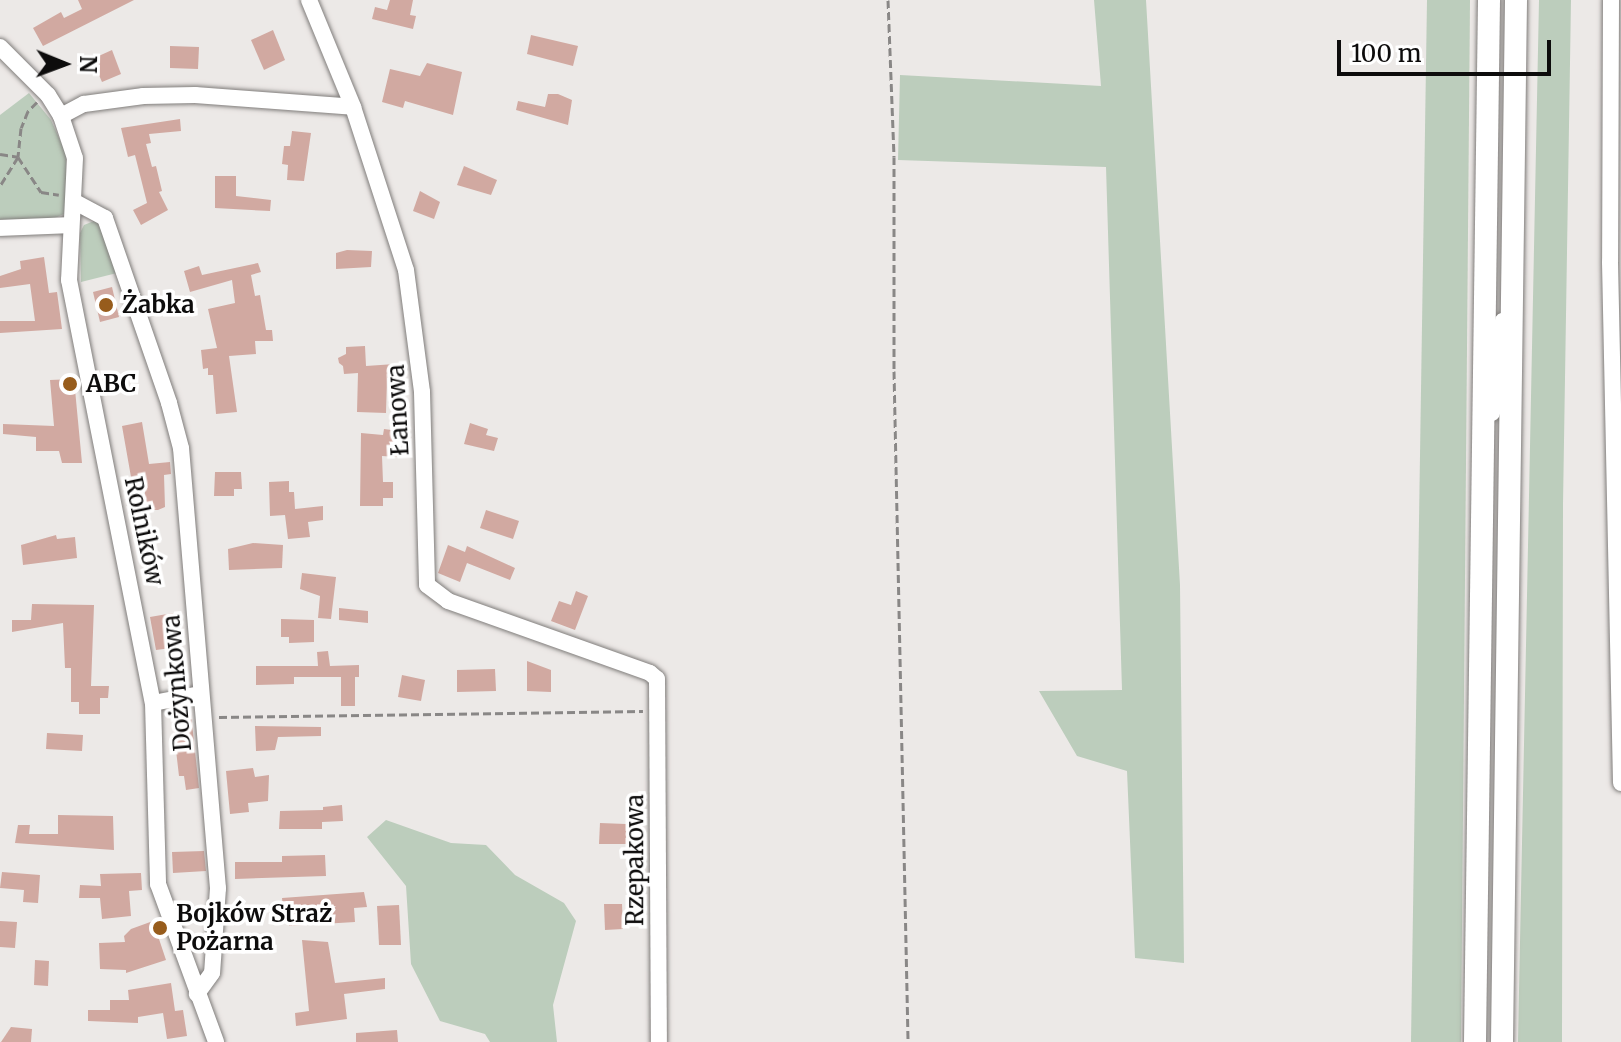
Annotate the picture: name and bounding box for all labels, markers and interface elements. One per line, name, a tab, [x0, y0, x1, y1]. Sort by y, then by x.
north arrow	[24, 24, 104, 104]
scale bar	[1341, 24, 1555, 74]
text: 100 m	[1351, 38, 1421, 69]
text: N	[74, 55, 102, 73]
place label: Żabka	[122, 291, 195, 319]
marker: Żabka	[97, 296, 115, 314]
street label: Łanowa	[381, 364, 415, 456]
place label: ABC	[86, 370, 136, 398]
marker: ABC	[61, 375, 79, 393]
street label: Rolników	[118, 474, 170, 588]
street label: Dożynkowa	[157, 614, 197, 752]
street label: Rzepakowa	[621, 794, 649, 926]
place label: Bojków Straż Pożarna	[176, 900, 332, 956]
marker: Bojków Straż Pożarna	[151, 919, 169, 937]

